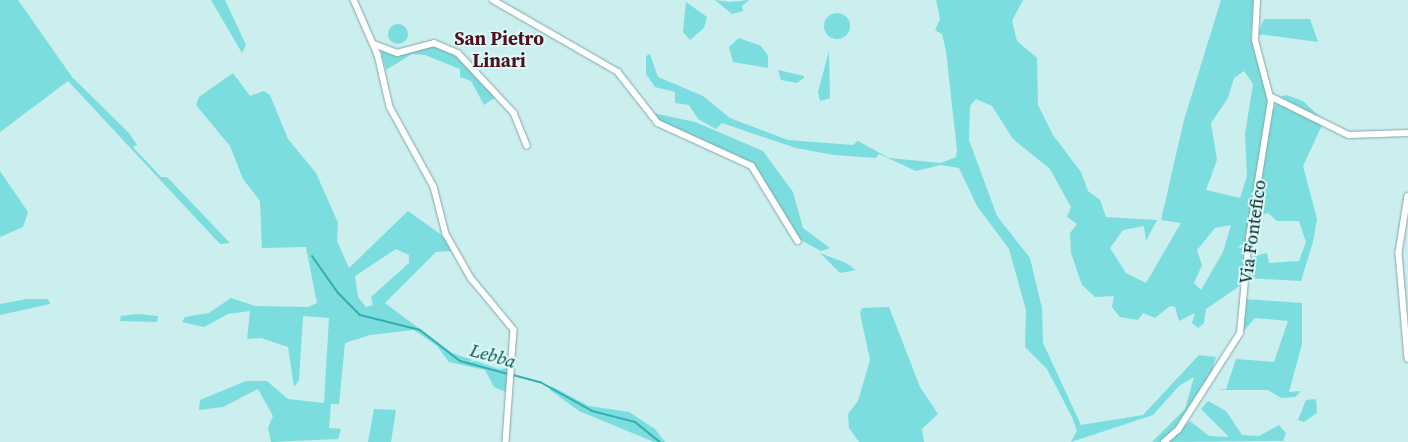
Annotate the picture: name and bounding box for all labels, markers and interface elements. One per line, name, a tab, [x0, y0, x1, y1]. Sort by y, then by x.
district label: San Pietro Linari	[454, 28, 544, 72]
street label: Via Fontefico	[1235, 178, 1271, 286]
water label: Lebba	[467, 339, 519, 373]

